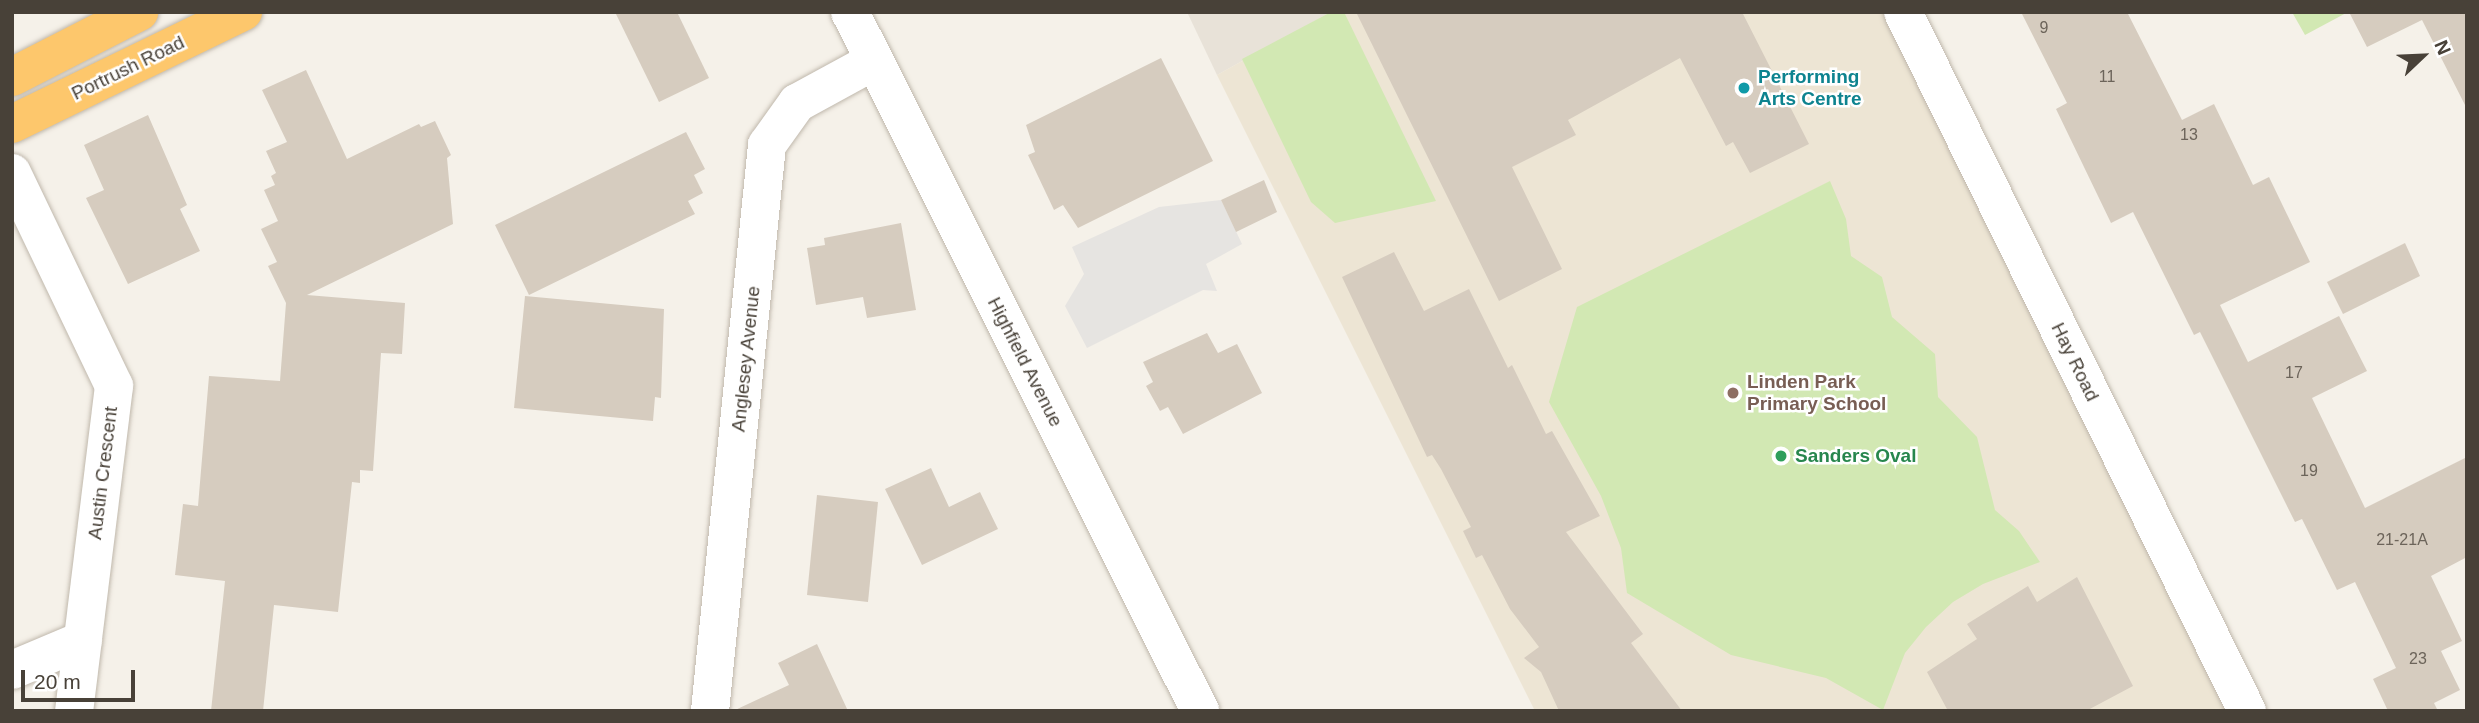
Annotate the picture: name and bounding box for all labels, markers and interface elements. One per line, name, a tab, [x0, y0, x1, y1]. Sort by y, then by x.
house number: 9	[2040, 18, 2048, 38]
north arrow	[2388, 21, 2458, 91]
street label: Portrush Road	[68, 31, 188, 105]
text: N	[2430, 37, 2455, 58]
place label: Performing Arts Centre	[1758, 66, 1861, 110]
house number: 11	[2099, 67, 2115, 87]
marker: Performing Arts Centre	[1736, 80, 1752, 96]
house number: 13	[2180, 125, 2198, 145]
street label: Anglesey Avenue	[727, 284, 765, 434]
street label: Highfield Avenue	[982, 293, 1068, 431]
street label: Hay Road	[2046, 319, 2104, 405]
house number: 17	[2285, 363, 2303, 383]
place label: Linden Park Primary School	[1747, 371, 1886, 415]
marker: Linden Park Primary School	[1725, 385, 1741, 401]
street label: Austin Crescent	[84, 405, 122, 541]
place label: Sanders Oval	[1795, 445, 1916, 467]
marker: Sanders Oval	[1773, 448, 1789, 464]
house number: 19	[2300, 461, 2318, 481]
house number: 21-21A	[2376, 530, 2428, 550]
house number: 23	[2409, 649, 2427, 669]
scale bar	[24, 656, 138, 700]
text: 20 m	[34, 670, 81, 693]

